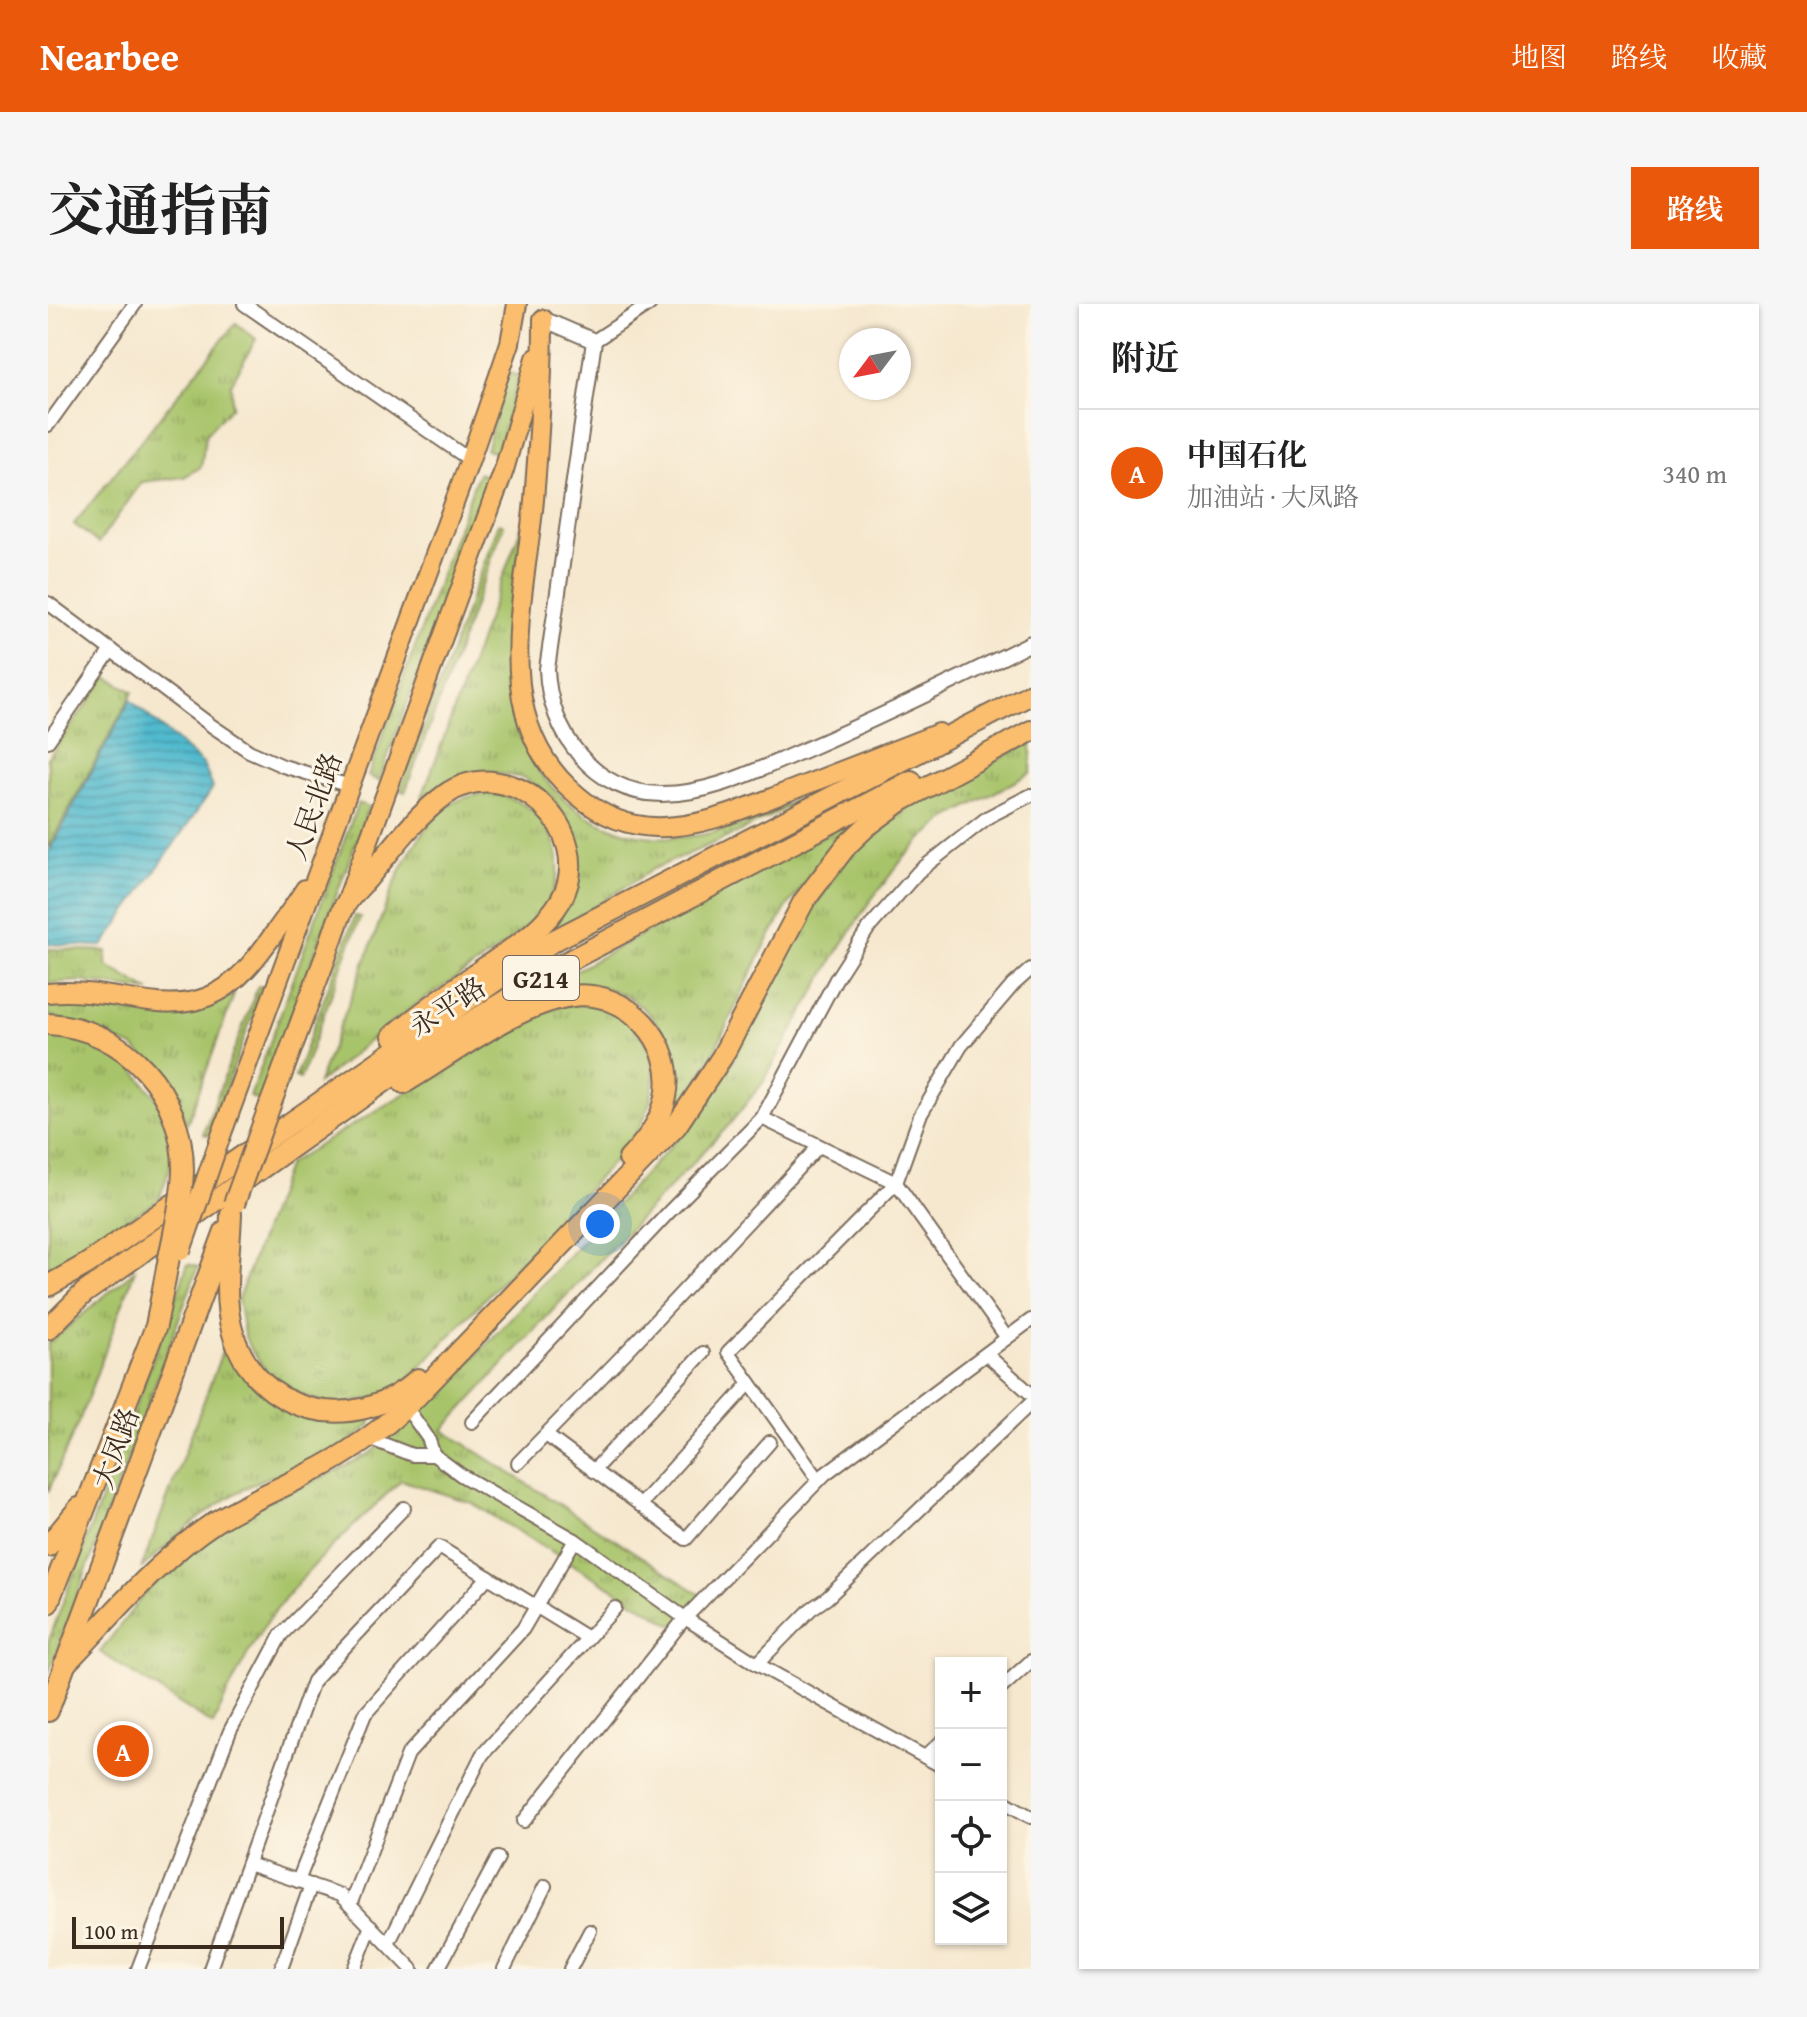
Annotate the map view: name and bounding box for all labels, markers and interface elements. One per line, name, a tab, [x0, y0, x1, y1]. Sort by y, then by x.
text: Nearbee	[40, 28, 179, 84]
text: 地图	[1511, 36, 1567, 77]
text: 路线	[1611, 36, 1667, 77]
text: 收藏	[1711, 36, 1767, 77]
button: 路线	[1631, 167, 1759, 249]
text: 交通指南	[48, 168, 272, 251]
north arrow	[839, 328, 911, 400]
text: 附近	[1111, 333, 1179, 382]
text: 中国石化	[1187, 432, 1307, 476]
text: A	[1129, 454, 1145, 493]
text: 340 m	[1662, 454, 1727, 493]
text: 加油站 · 大凤路	[1187, 477, 1359, 516]
street label: 人民北路	[275, 746, 351, 866]
road number: G214	[503, 956, 579, 1000]
street label: 永平路	[401, 966, 493, 1046]
your location	[580, 1204, 620, 1244]
street label: 大凤路	[81, 1402, 149, 1494]
map controls	[935, 1657, 1007, 1945]
button: +	[935, 1657, 1007, 1729]
pin: A	[97, 1721, 149, 1781]
button: −	[935, 1729, 1007, 1801]
button: locate	[935, 1801, 1007, 1873]
button: layers	[935, 1873, 1007, 1945]
scale bar	[72, 1913, 284, 1949]
text: 100 m	[84, 1915, 139, 1947]

